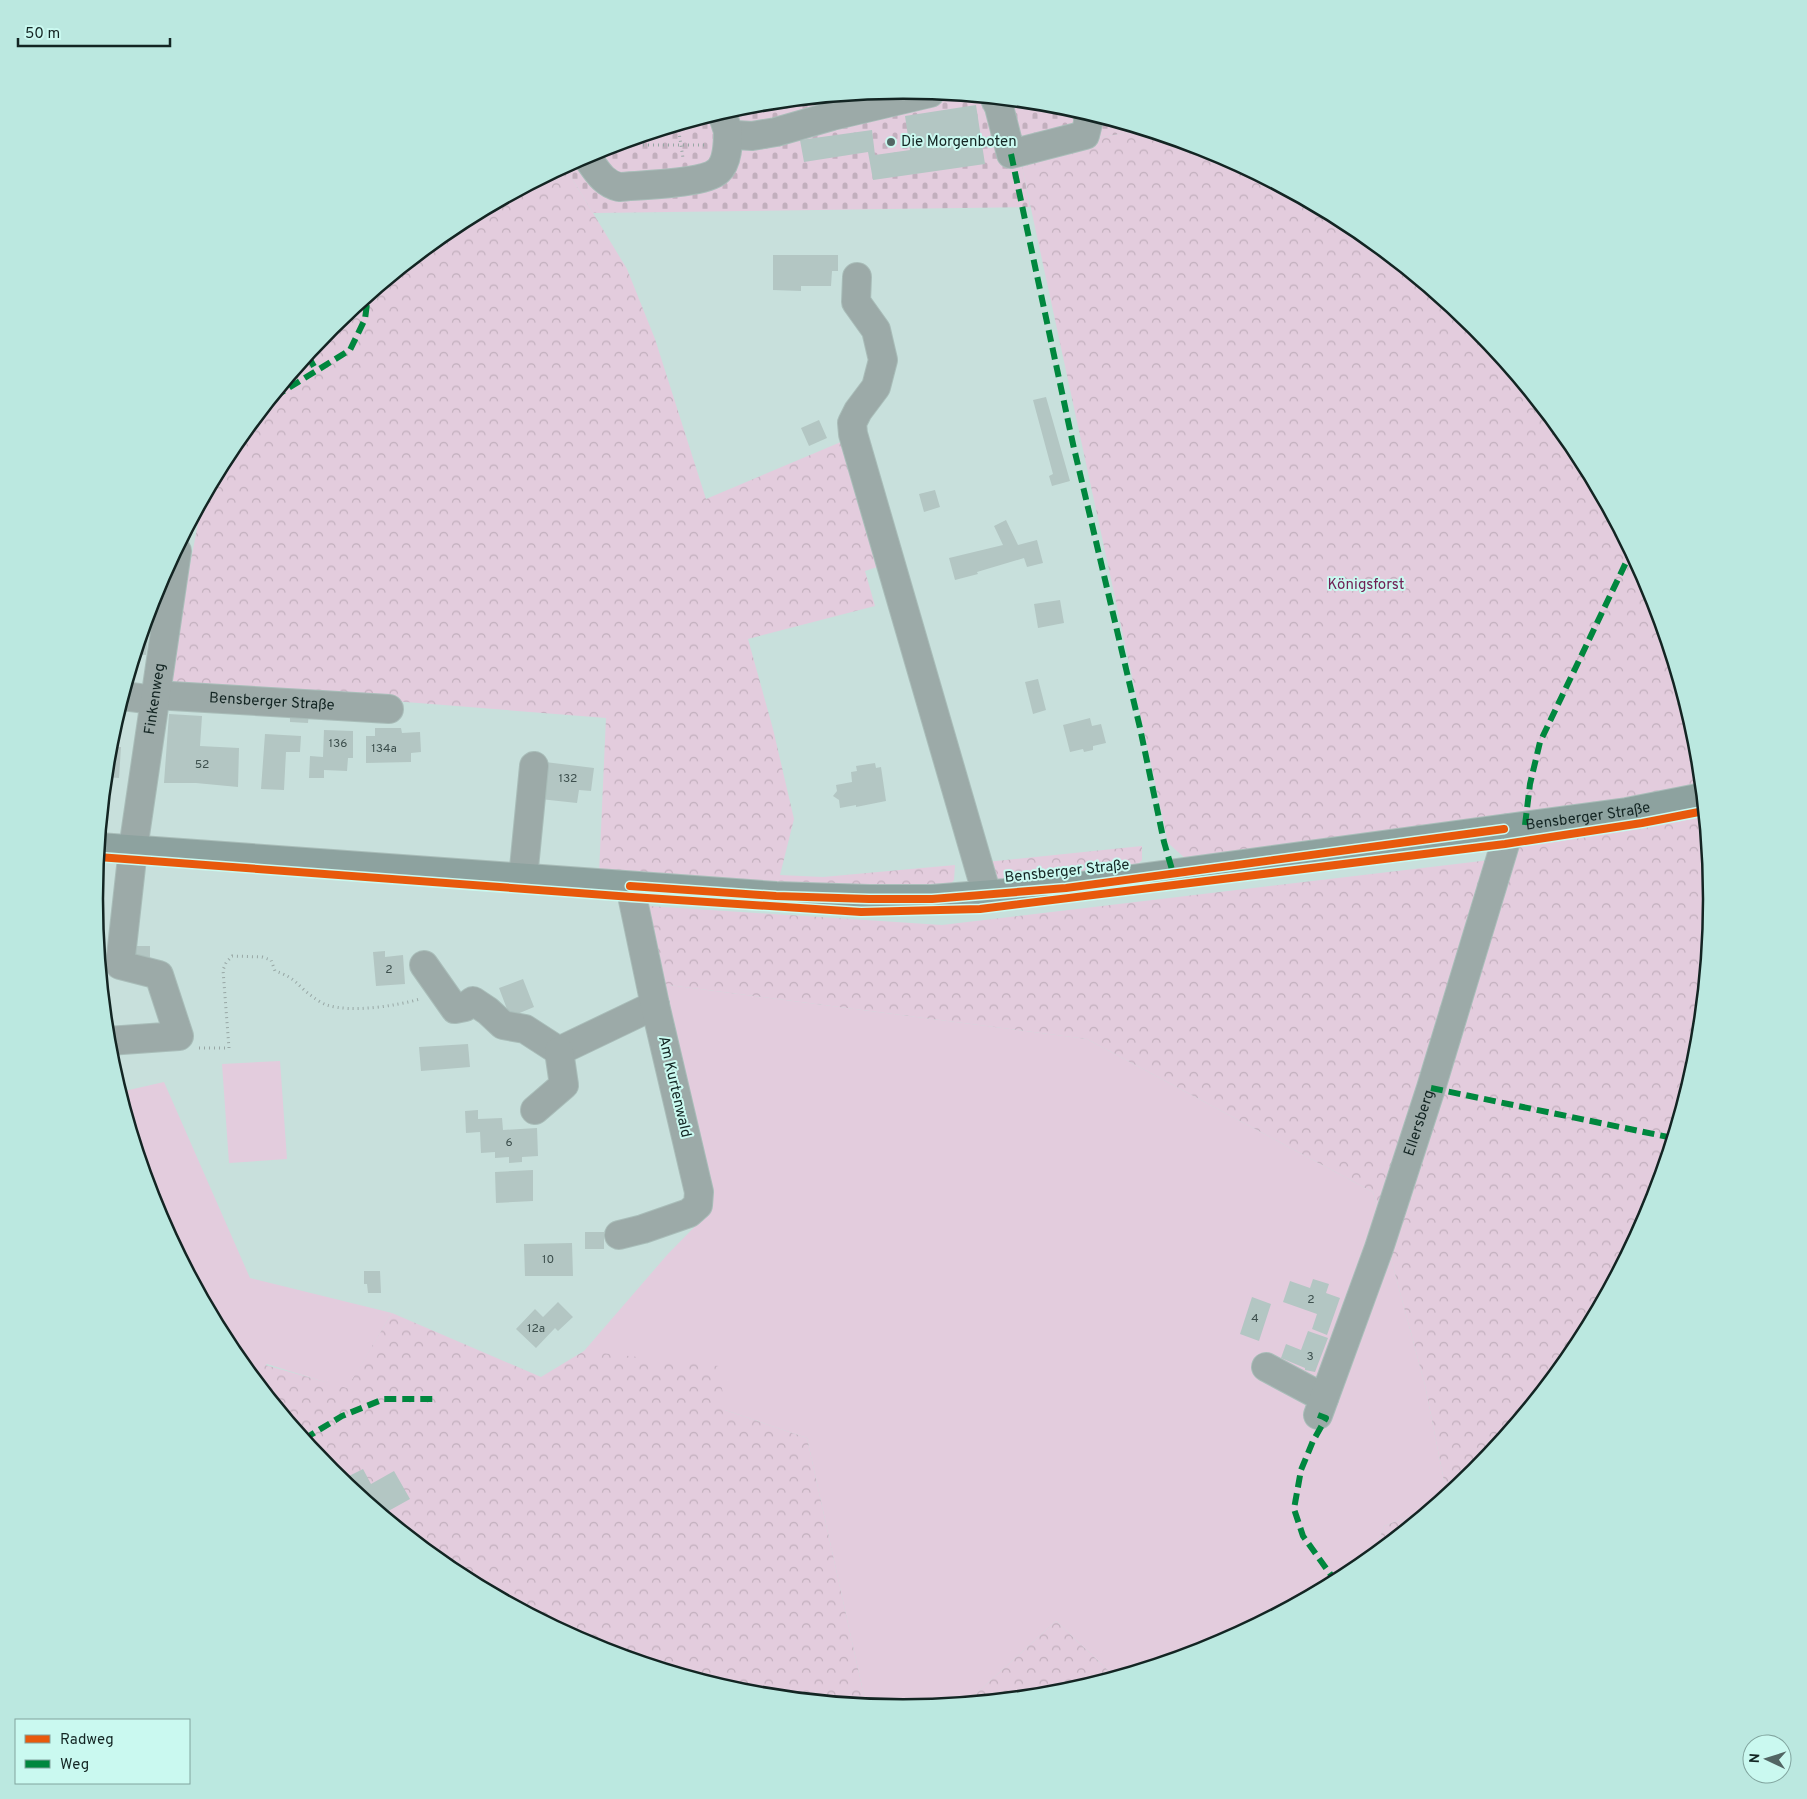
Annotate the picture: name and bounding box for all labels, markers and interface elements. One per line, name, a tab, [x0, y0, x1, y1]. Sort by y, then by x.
scale bar	[18, 15, 170, 47]
text: 50 m	[25, 25, 60, 44]
place label: Die Morgenboten	[901, 133, 1017, 152]
marker: Die Morgenboten	[885, 136, 897, 148]
park label: Königsforst	[1328, 576, 1404, 595]
street label: Finkenweg	[140, 662, 170, 736]
street label: Bensberger Straße	[208, 689, 335, 715]
house number: 136	[329, 736, 347, 752]
house number: 134a	[371, 741, 397, 757]
house number: 52	[195, 757, 209, 773]
house number: 132	[559, 771, 577, 787]
street label: Bensberger Straße	[1524, 798, 1652, 835]
street label: Bensberger Straße	[1004, 856, 1130, 888]
house number: 2	[385, 962, 393, 978]
street label: Am Kurtenwald	[653, 1034, 695, 1140]
street label: Ellersberg	[1400, 1088, 1439, 1159]
house number: 6	[505, 1135, 513, 1151]
house number: 10	[542, 1252, 554, 1268]
house number: 2	[1307, 1292, 1315, 1308]
house number: 4	[1251, 1311, 1259, 1327]
house number: 12a	[527, 1321, 545, 1337]
house number: 3	[1306, 1349, 1314, 1365]
legend	[15, 1719, 190, 1784]
text: Radweg	[60, 1731, 114, 1750]
north arrow	[1742, 1734, 1792, 1784]
text: N	[1747, 1753, 1764, 1764]
text: Weg	[60, 1756, 89, 1775]

